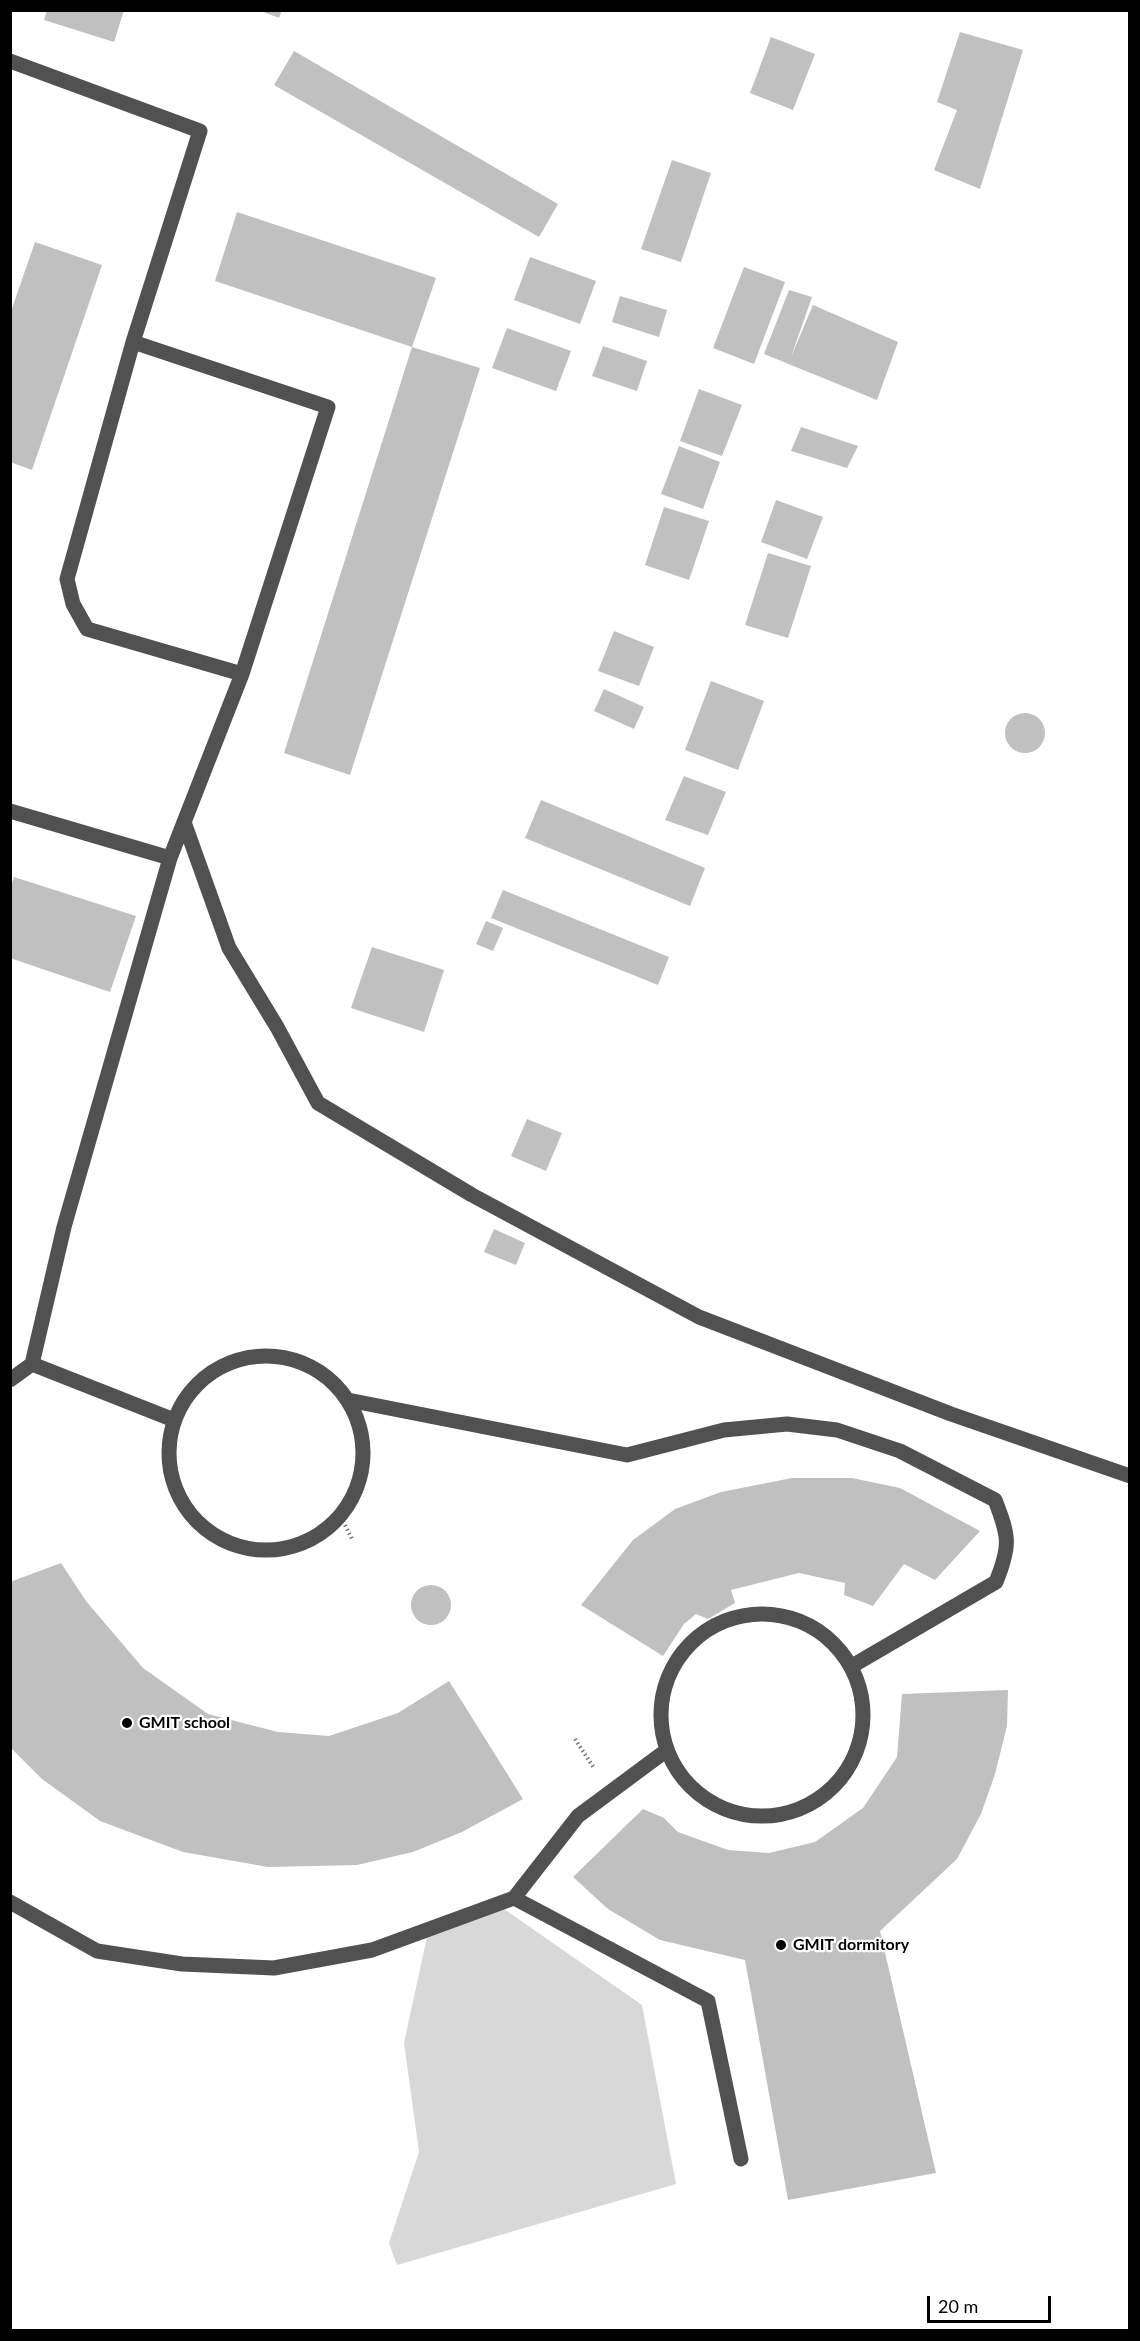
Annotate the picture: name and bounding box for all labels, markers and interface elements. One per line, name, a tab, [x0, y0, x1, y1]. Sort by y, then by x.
place label: GMIT school	[139, 1713, 230, 1733]
marker: GMIT school	[120, 1716, 134, 1730]
place label: GMIT dormitory	[793, 1935, 909, 1955]
marker: GMIT dormitory	[774, 1938, 788, 1952]
scale bar	[930, 2284, 1054, 2322]
text: 20 m	[938, 2295, 978, 2317]

